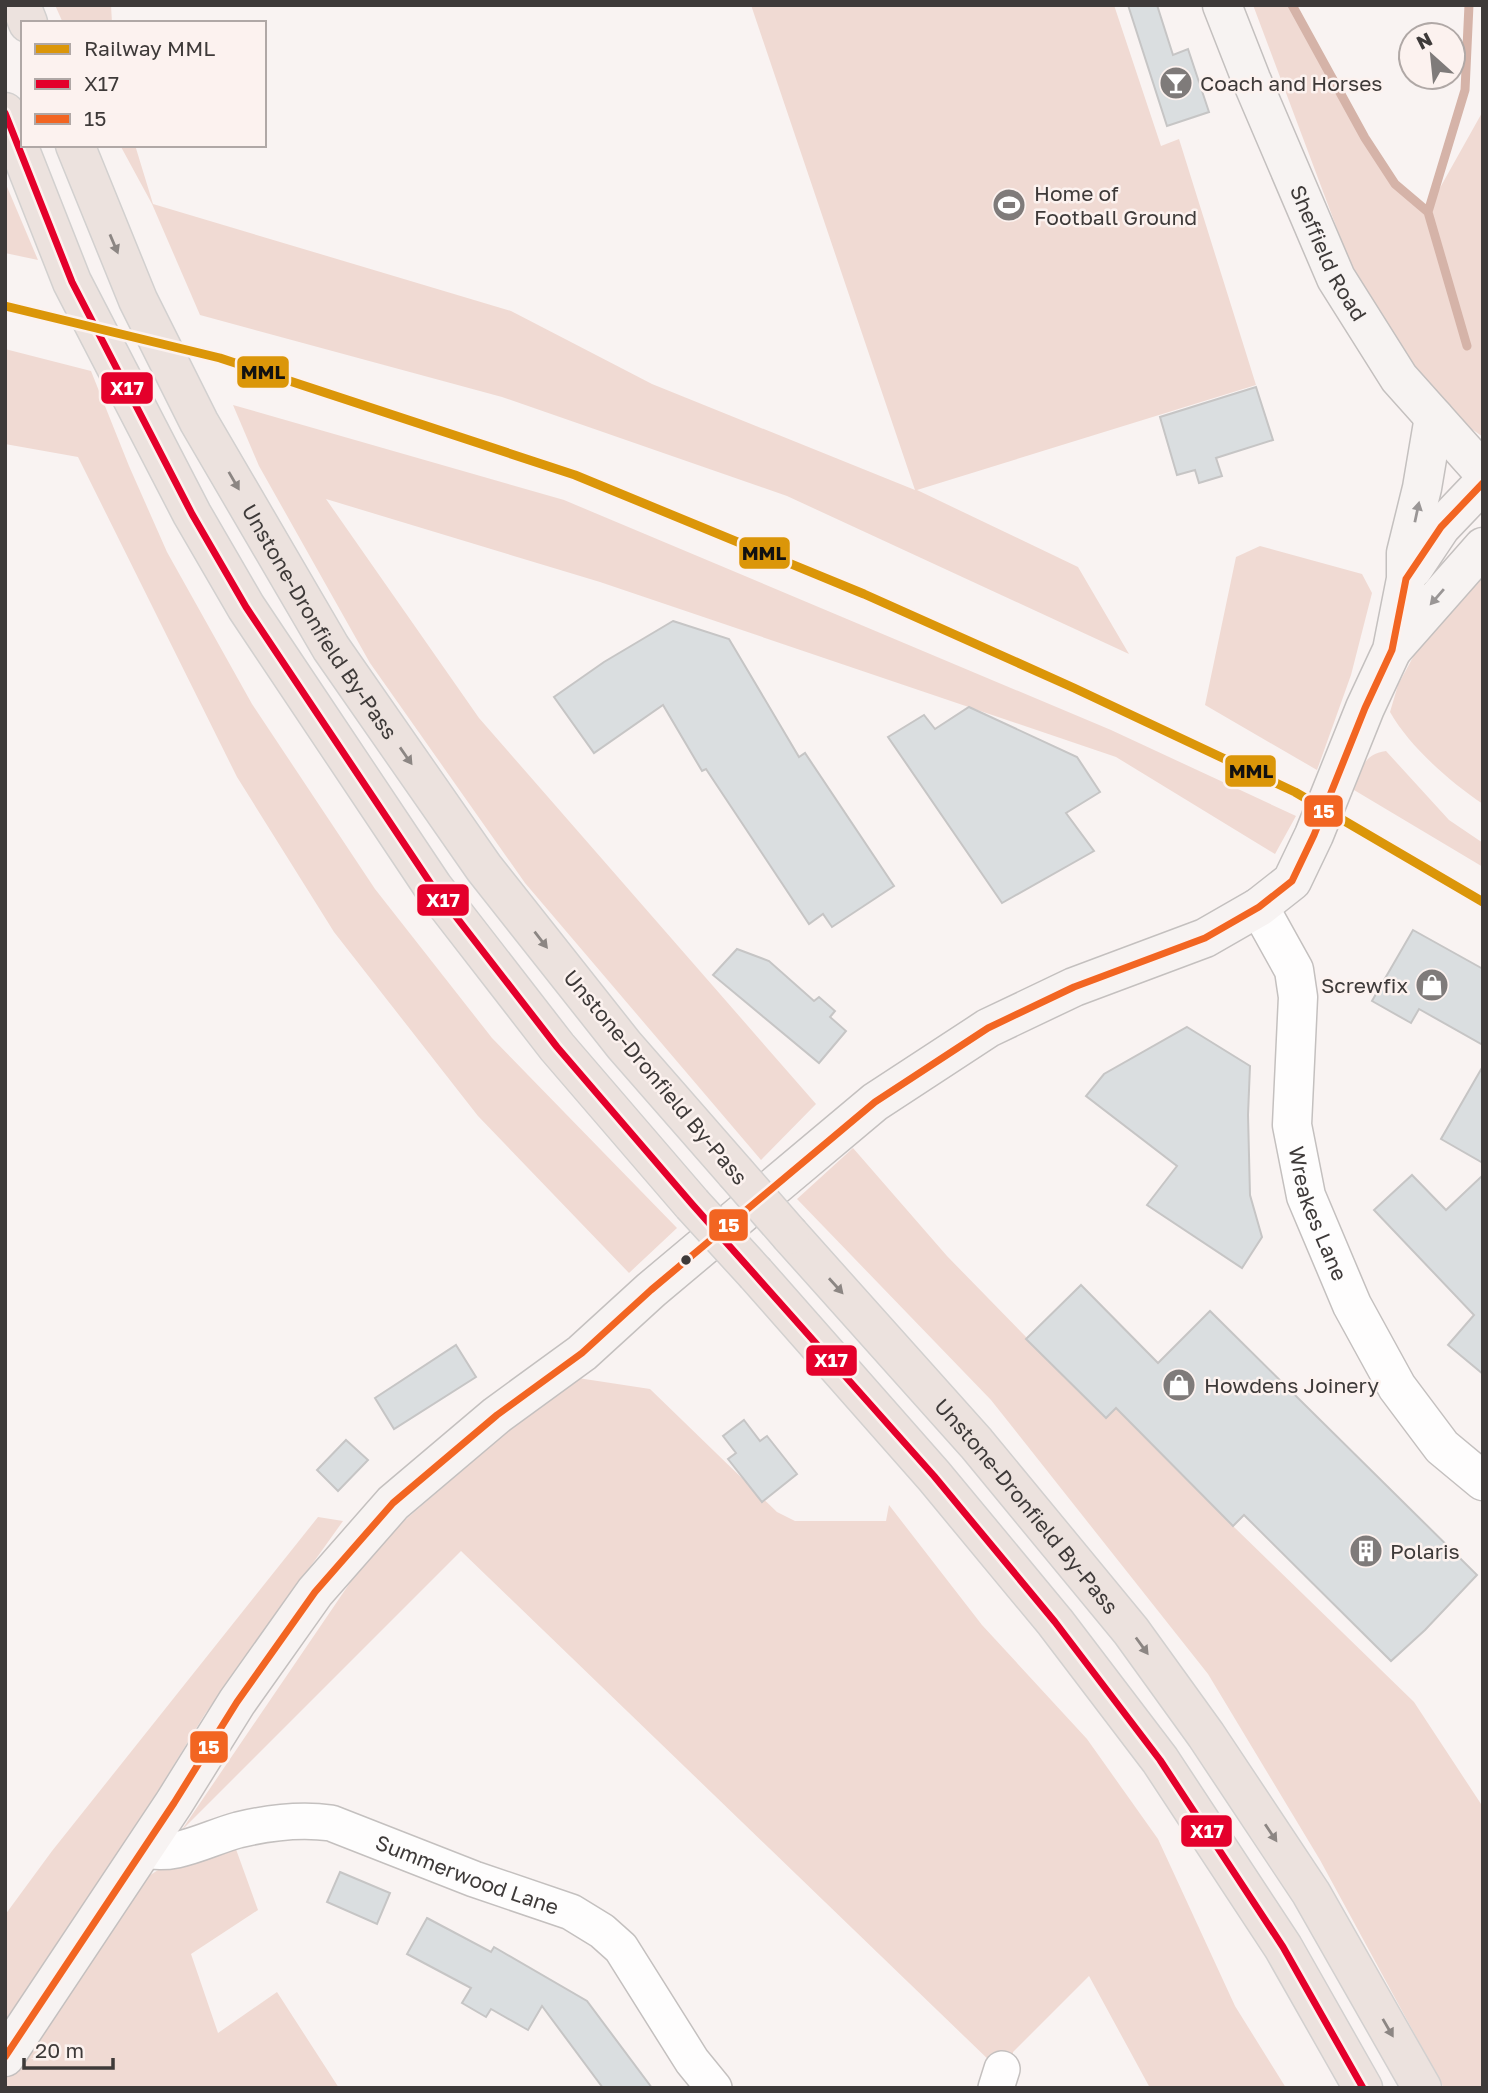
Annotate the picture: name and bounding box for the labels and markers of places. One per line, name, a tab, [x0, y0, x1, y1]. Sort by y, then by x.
bar icon: Coach and Horses	[1157, 64, 1195, 102]
place label: Coach and Horses	[1200, 70, 1383, 96]
place label: Home of Football Ground	[1034, 180, 1197, 230]
sports icon: Home of Football Ground	[990, 186, 1028, 224]
shop icon: Screwfix	[1413, 966, 1451, 1004]
place label: Screwfix	[1321, 972, 1408, 998]
unlabelled marker	[679, 1253, 693, 1267]
shop icon: Howdens Joinery	[1160, 1366, 1198, 1404]
place label: Howdens Joinery	[1204, 1372, 1379, 1398]
building icon: Polaris	[1347, 1532, 1385, 1570]
place label: Polaris	[1390, 1538, 1460, 1564]

